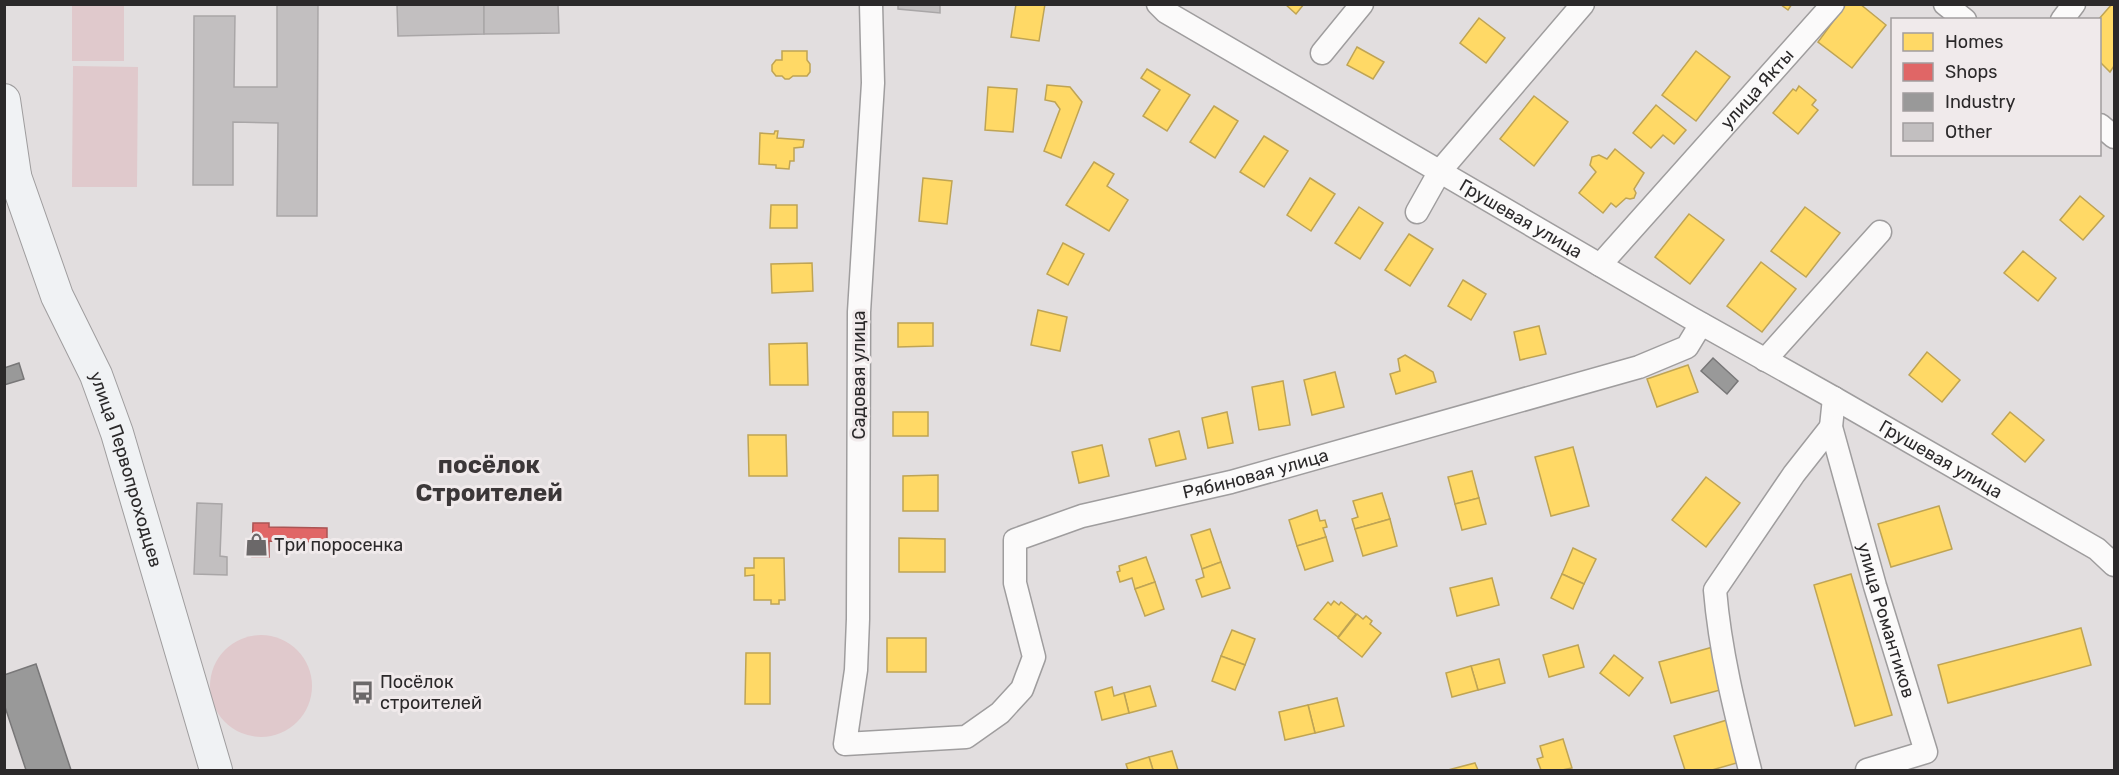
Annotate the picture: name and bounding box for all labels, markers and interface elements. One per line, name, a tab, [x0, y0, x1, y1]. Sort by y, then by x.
legend	[1891, 18, 2101, 156]
text: Homes	[1945, 31, 2003, 53]
street label: улица Якты	[1716, 44, 1799, 133]
text: Shops	[1945, 61, 1997, 83]
text: Industry	[1945, 91, 2015, 113]
text: Other	[1945, 121, 1992, 143]
street label: Грушевая улица	[1455, 174, 1586, 263]
street label: Садовая улица	[848, 310, 870, 440]
street label: улица Первопроходцев	[85, 368, 167, 570]
street label: Грушевая улица	[1875, 415, 2006, 503]
street label: Рябиновая улица	[1180, 444, 1331, 504]
district label: посёлок Строителей	[416, 451, 562, 507]
shop icon: Три поросенка	[243, 532, 269, 558]
place label: Три поросенка	[274, 534, 403, 556]
street label: улица Романтиков	[1852, 540, 1920, 701]
place label: Посёлок строителей	[380, 671, 482, 714]
bus stop icon: Посёлок строителей	[349, 679, 375, 705]

